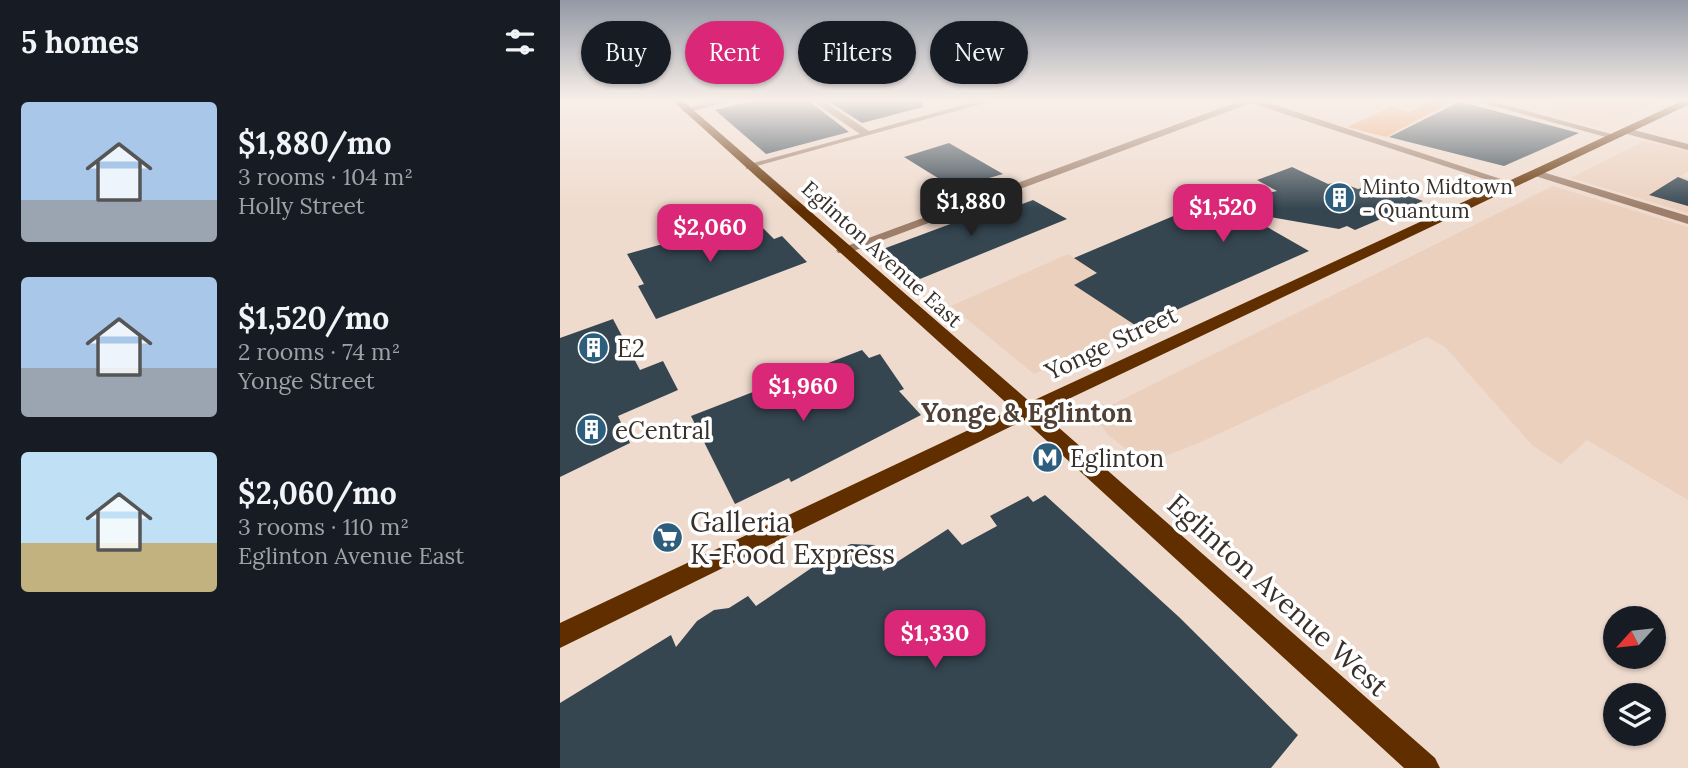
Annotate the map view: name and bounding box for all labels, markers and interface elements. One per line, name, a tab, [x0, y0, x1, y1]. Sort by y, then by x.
chip: Buy	[581, 21, 671, 84]
chip: Rent	[685, 21, 784, 84]
chip: Filters	[798, 21, 916, 84]
chip: New	[930, 21, 1028, 84]
text: 5 homes	[21, 23, 139, 61]
icon: filters	[501, 23, 539, 61]
text: $1,880/mo	[238, 124, 391, 162]
icon: home	[77, 130, 161, 214]
text: 3 rooms · 104 m²	[238, 162, 413, 191]
place label: Minto Midtown - Quantum	[1362, 173, 1513, 224]
street label: Eglinton Avenue East	[796, 175, 968, 334]
pin: $1,880	[914, 178, 1028, 238]
building icon: Minto Midtown - Quantum	[1322, 181, 1356, 215]
pin: $1,520	[1166, 184, 1280, 244]
text: $1,880	[936, 186, 1006, 215]
text: Holly Street	[238, 191, 365, 220]
text: $1,520	[1189, 192, 1257, 221]
pin: $2,060	[653, 204, 767, 264]
text: $2,060	[673, 212, 747, 241]
text: $1,520/mo	[238, 299, 389, 337]
street label: Yonge Street	[1039, 299, 1183, 388]
icon: home	[77, 305, 161, 389]
building icon: E2	[577, 331, 611, 365]
place label: E2	[617, 333, 645, 364]
text: 2 rooms · 74 m²	[238, 337, 400, 366]
pin: $1,960	[746, 364, 860, 423]
text: Yonge Street	[238, 366, 375, 395]
text: $1,960	[768, 371, 838, 400]
district label: Yonge & Eglinton	[921, 396, 1133, 429]
building icon: eCentral	[575, 413, 609, 447]
place label: eCentral	[615, 415, 711, 446]
metro station icon: Eglinton	[1030, 441, 1064, 475]
place label: Eglinton	[1070, 443, 1164, 474]
text: $2,060/mo	[238, 474, 397, 512]
icon: home	[77, 480, 161, 564]
street label: Eglinton Avenue West	[1160, 486, 1396, 704]
place label: Galleria K-Food Express	[690, 504, 895, 572]
text: 3 rooms · 110 m²	[238, 512, 409, 541]
supermarket icon: Galleria K-Food Express	[650, 521, 684, 555]
text: Eglinton Avenue East	[238, 541, 464, 570]
north arrow	[1603, 606, 1666, 668]
map controls	[1603, 606, 1666, 746]
pin: $1,330	[878, 610, 992, 670]
text: $1,330	[900, 618, 970, 647]
button: layers	[1603, 683, 1666, 746]

